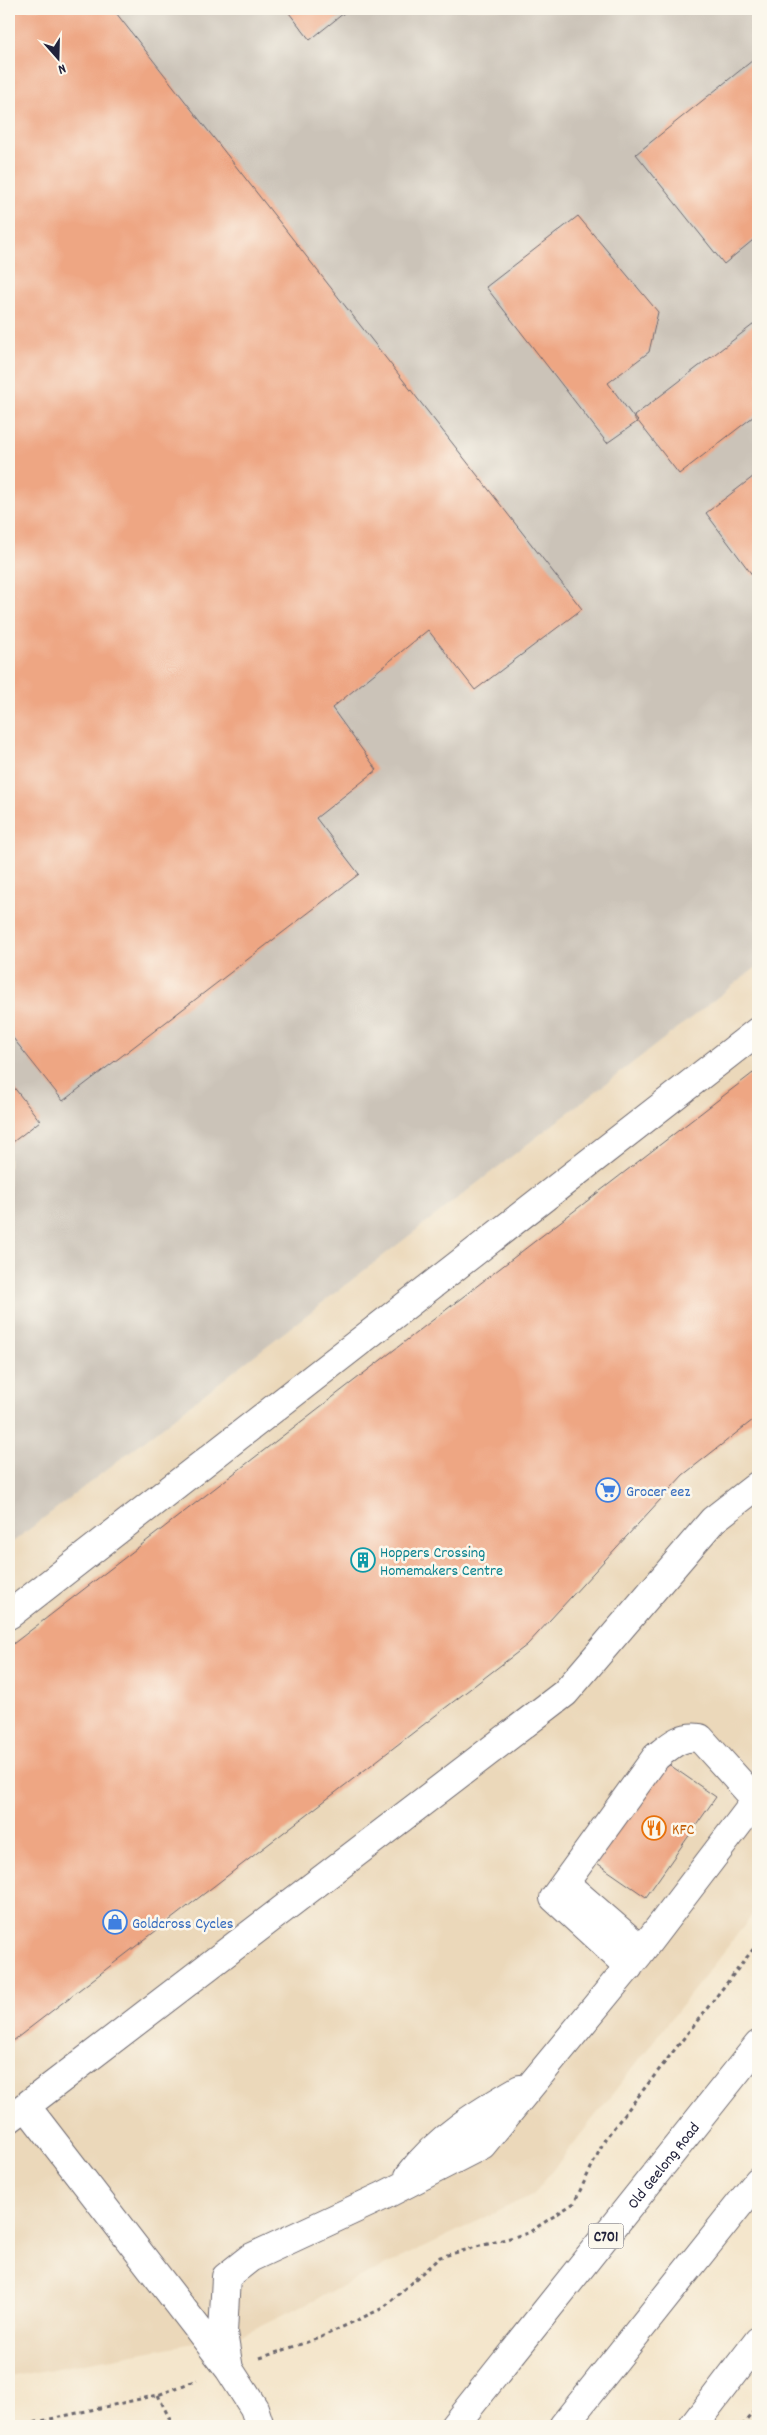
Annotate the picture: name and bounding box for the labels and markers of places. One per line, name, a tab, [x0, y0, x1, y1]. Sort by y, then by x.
supermarket icon: Grocer eez	[595, 1477, 621, 1503]
place label: Grocer eez	[626, 1481, 690, 1504]
place label: Hoppers Crossing Homemakers Centre	[380, 1542, 503, 1583]
building icon: Hoppers Crossing Homemakers Centre	[350, 1547, 376, 1573]
restaurant icon: KFC	[641, 1815, 667, 1841]
place label: KFC	[672, 1819, 695, 1842]
shop icon: Goldcross Cycles	[102, 1909, 128, 1935]
place label: Goldcross Cycles	[132, 1913, 234, 1936]

